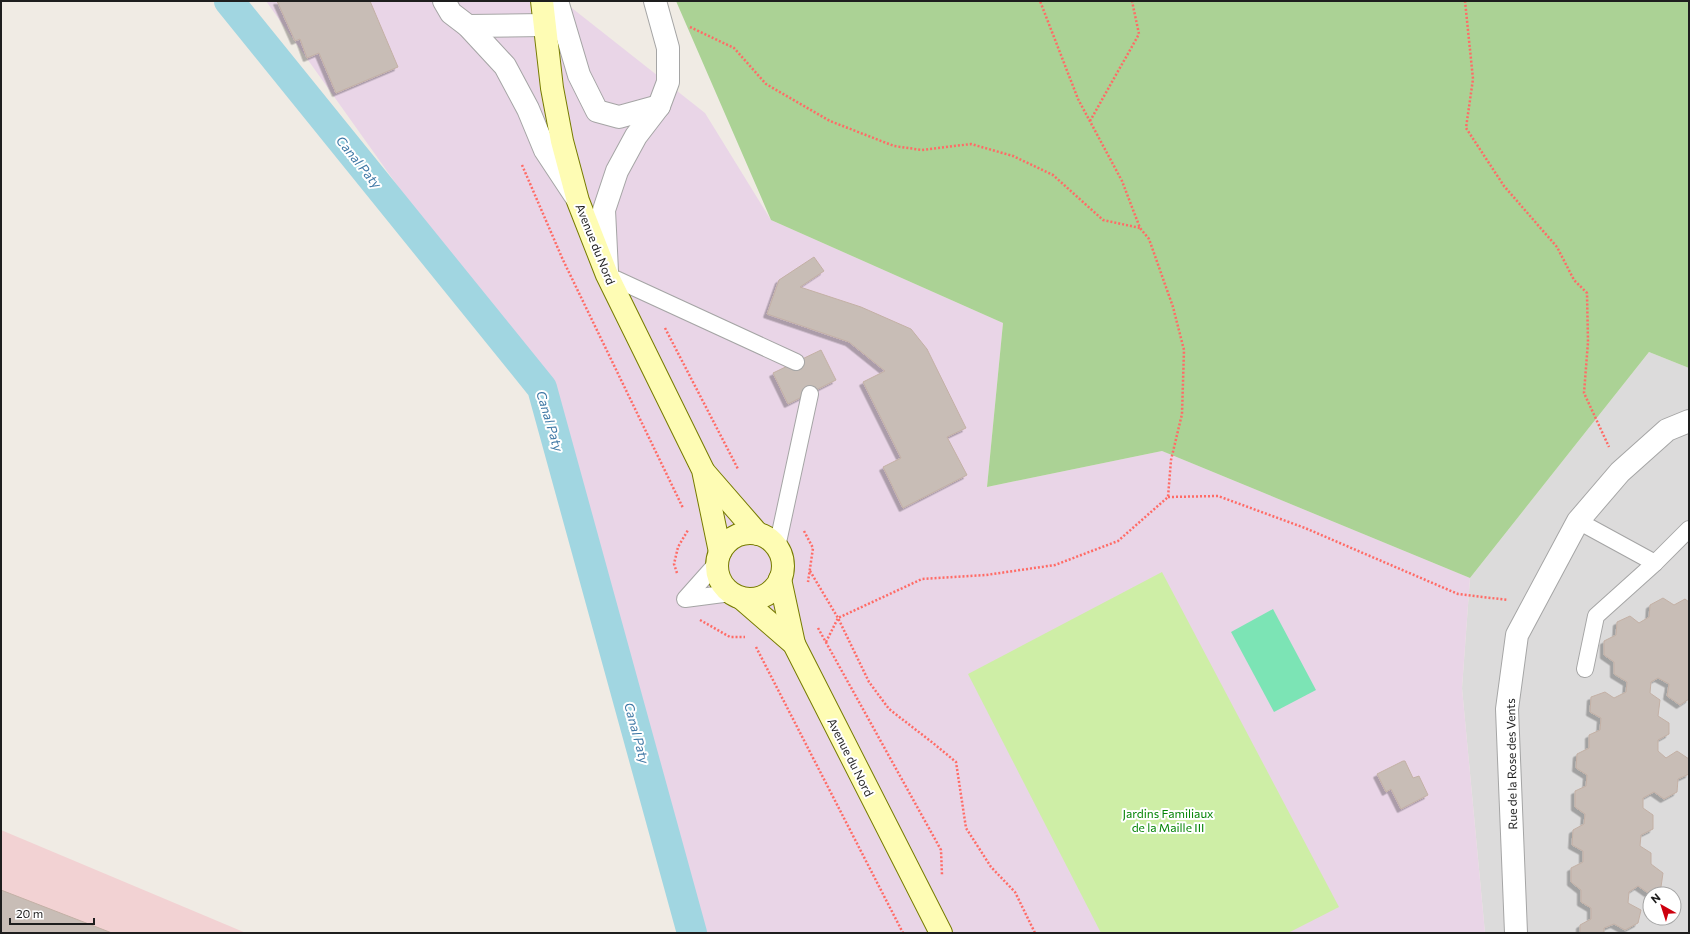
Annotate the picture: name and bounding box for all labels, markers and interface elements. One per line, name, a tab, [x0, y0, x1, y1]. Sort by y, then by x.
water label: Canal Paty	[333, 133, 386, 192]
street label: Avenue du Nord	[573, 202, 619, 287]
water label: Canal Paty	[533, 389, 567, 455]
street label: Rue de la Rose des Vents	[1503, 698, 1519, 830]
water label: Canal Paty	[621, 701, 653, 767]
street label: Avenue du Nord	[825, 716, 877, 799]
park label: Jardins Familiaux de la Maille III	[1123, 806, 1214, 834]
north arrow	[1642, 886, 1682, 926]
text: N	[1648, 890, 1663, 905]
scale bar	[10, 900, 94, 926]
text: 20 m	[16, 906, 43, 920]

